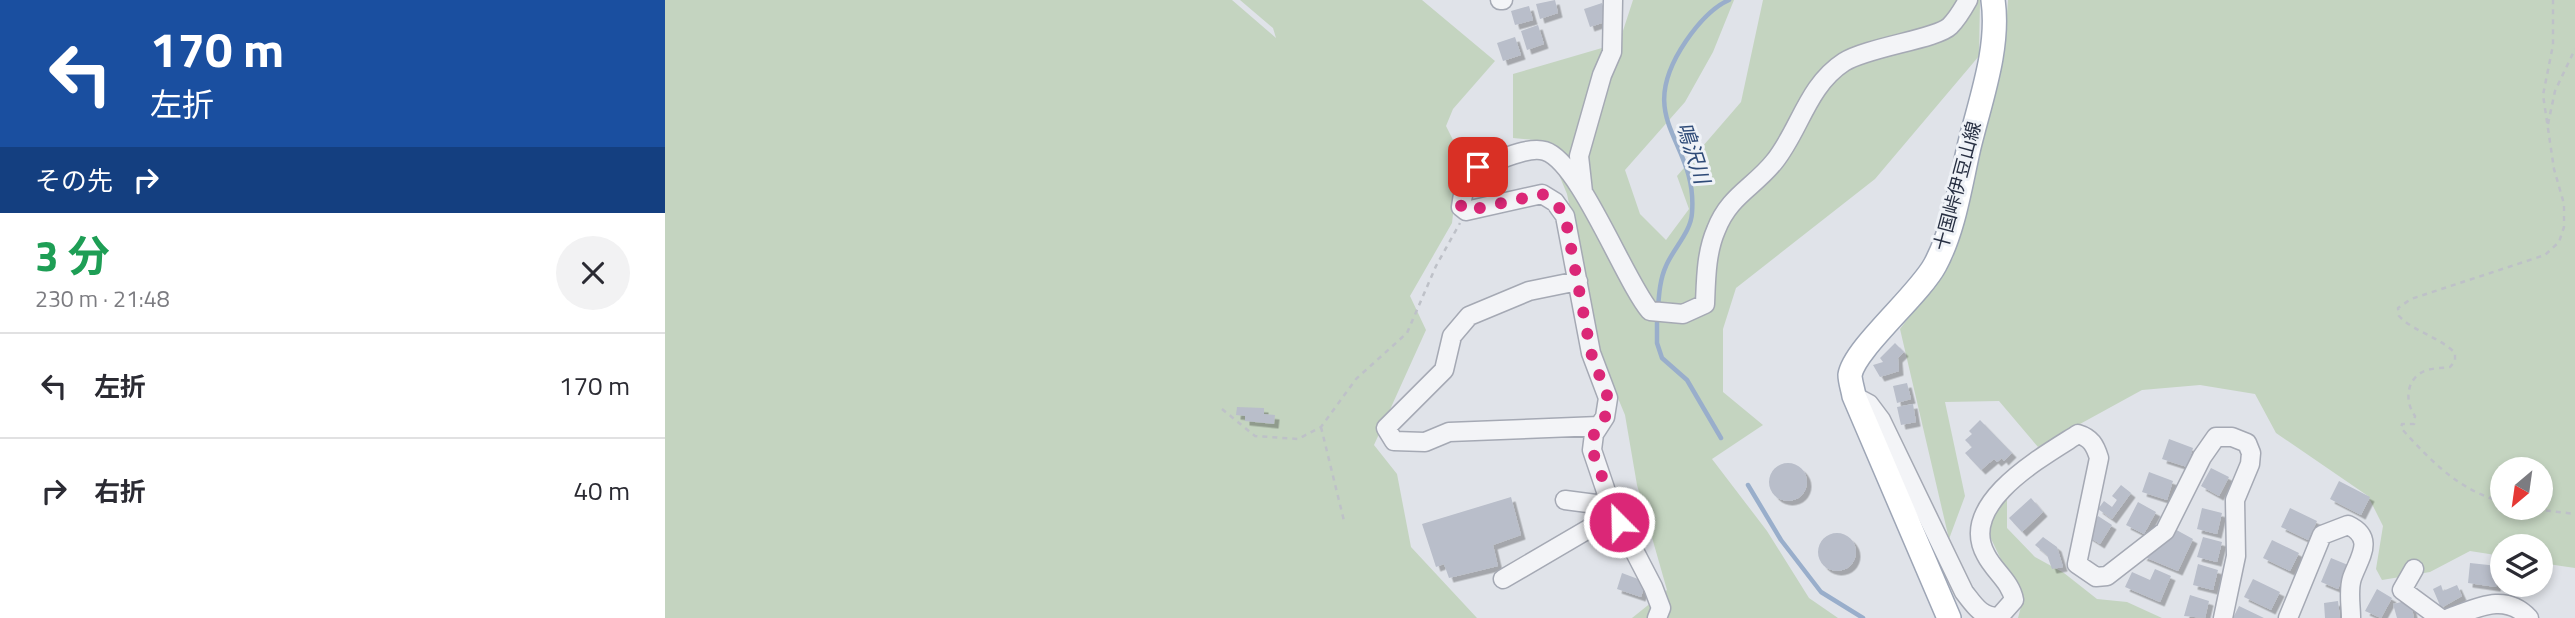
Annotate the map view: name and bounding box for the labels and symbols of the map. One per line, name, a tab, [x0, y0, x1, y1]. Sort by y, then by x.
water label: 鳴沢川	[1669, 118, 1720, 189]
street label: 十国峠伊豆山線	[1925, 118, 1988, 254]
pin	[1448, 137, 1508, 197]
north arrow	[2490, 457, 2553, 520]
position arrow	[1582, 485, 1656, 559]

